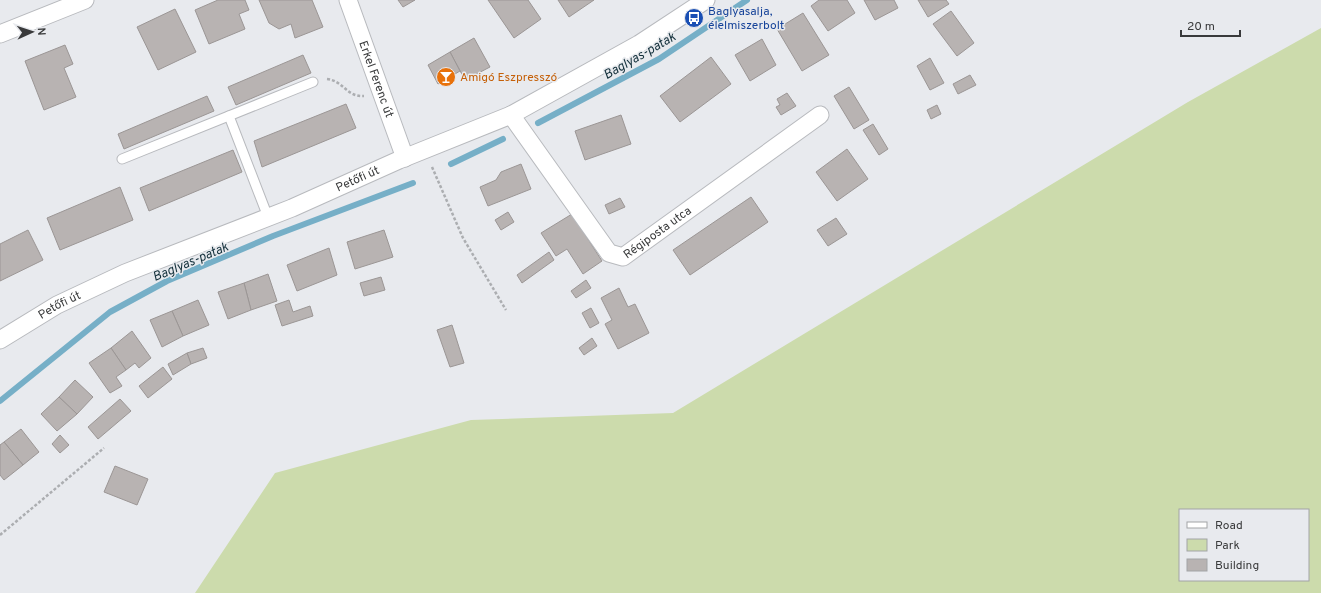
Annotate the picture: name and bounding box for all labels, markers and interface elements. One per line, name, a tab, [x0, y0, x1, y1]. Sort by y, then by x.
place label: Baglyasalja, élelmiszerbolt	[708, 4, 784, 34]
bus stop icon: Baglyasalja, élelmiszerbolt	[683, 7, 705, 29]
north arrow	[12, 12, 52, 52]
scale bar	[1181, 12, 1240, 38]
text: 20 m	[1187, 19, 1215, 35]
text: N	[34, 27, 48, 36]
water label: Baglyas-patak	[601, 29, 679, 84]
street label: Erkel Ferenc út	[354, 39, 397, 120]
bar icon: Amigó Eszpresszó	[435, 66, 457, 88]
place label: Amigó Eszpresszó	[460, 70, 558, 86]
street label: Petőfi út	[334, 163, 382, 196]
street label: Régiposta utca	[621, 203, 695, 263]
water label: Baglyas-patak	[151, 240, 231, 286]
street label: Petőfi út	[35, 288, 84, 324]
legend	[1179, 509, 1309, 581]
text: Road	[1215, 518, 1243, 534]
text: Park	[1215, 538, 1240, 554]
text: Building	[1215, 558, 1259, 574]

